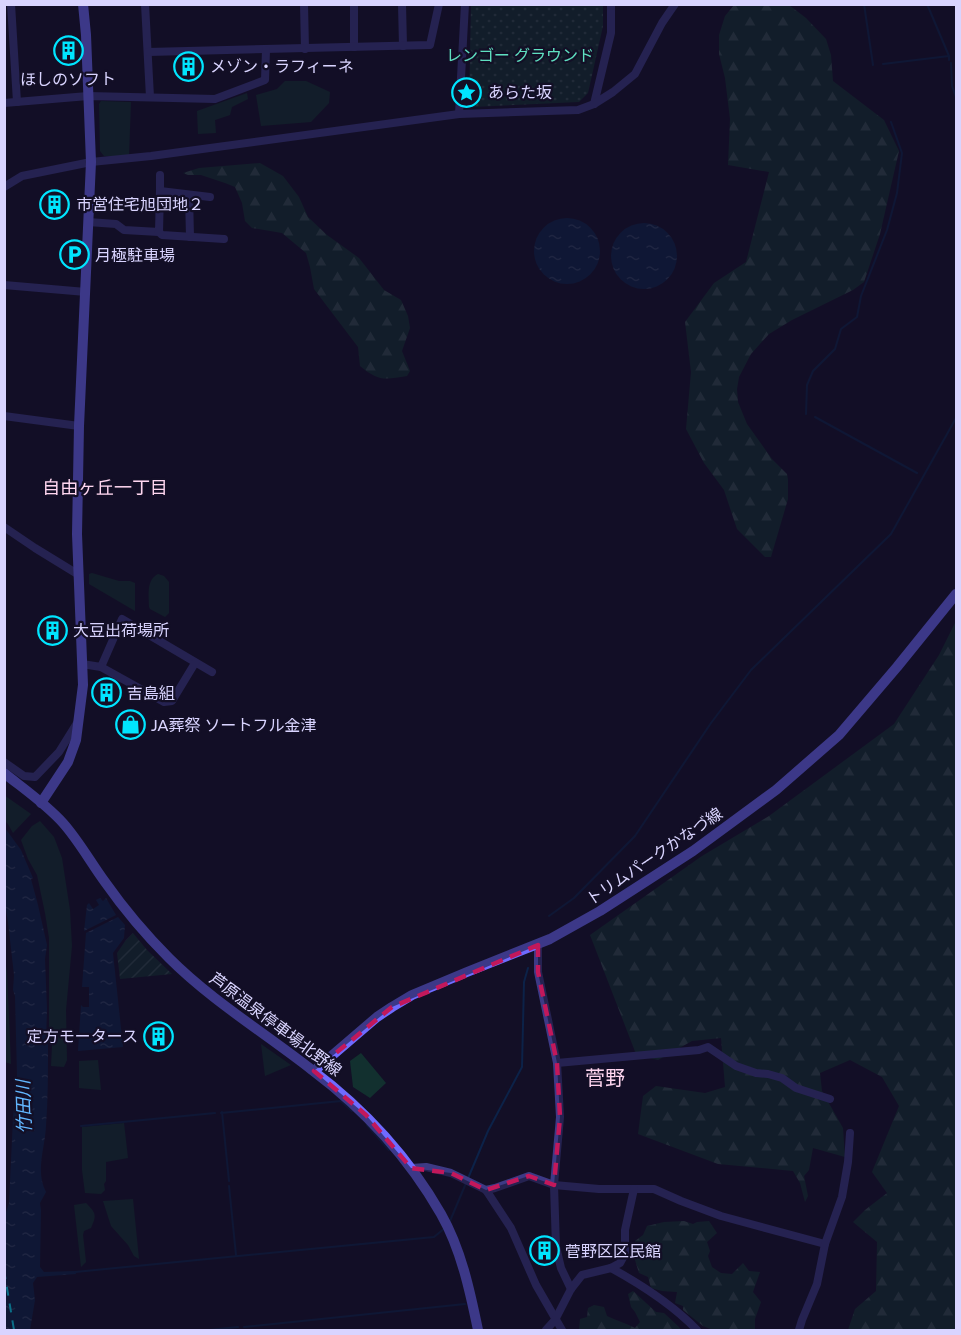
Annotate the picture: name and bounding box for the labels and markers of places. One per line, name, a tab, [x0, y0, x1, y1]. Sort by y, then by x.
building icon: ほしのソフト	[52, 35, 84, 67]
building icon: メゾン・ラフィーネ	[173, 50, 205, 82]
place label: メゾン・ラフィーネ	[210, 56, 354, 75]
place label: ほしのソフト	[20, 69, 116, 88]
place icon: あらた坂	[451, 76, 483, 108]
place label: あらた坂	[488, 82, 552, 101]
building icon: 市営住宅旭団地２	[39, 188, 71, 220]
place label: 市営住宅旭団地２	[76, 194, 204, 213]
parking icon: 月極駐車場	[58, 239, 90, 271]
place label: 月極駐車場	[95, 245, 175, 264]
building icon: 大豆出荷場所	[36, 614, 68, 646]
place label: 大豆出荷場所	[73, 620, 169, 639]
building icon: 吉島組	[90, 677, 122, 709]
place label: 吉島組	[127, 683, 175, 702]
shop icon: JA葬祭 ソートフル金津	[114, 709, 146, 741]
place label: JA葬祭 ソートフル金津	[151, 715, 317, 734]
building icon: 定方モータース	[143, 1020, 175, 1052]
place label: 定方モータース	[27, 1026, 138, 1045]
building icon: 菅野区区民館	[528, 1235, 560, 1267]
place label: 菅野区区民館	[565, 1241, 661, 1260]

